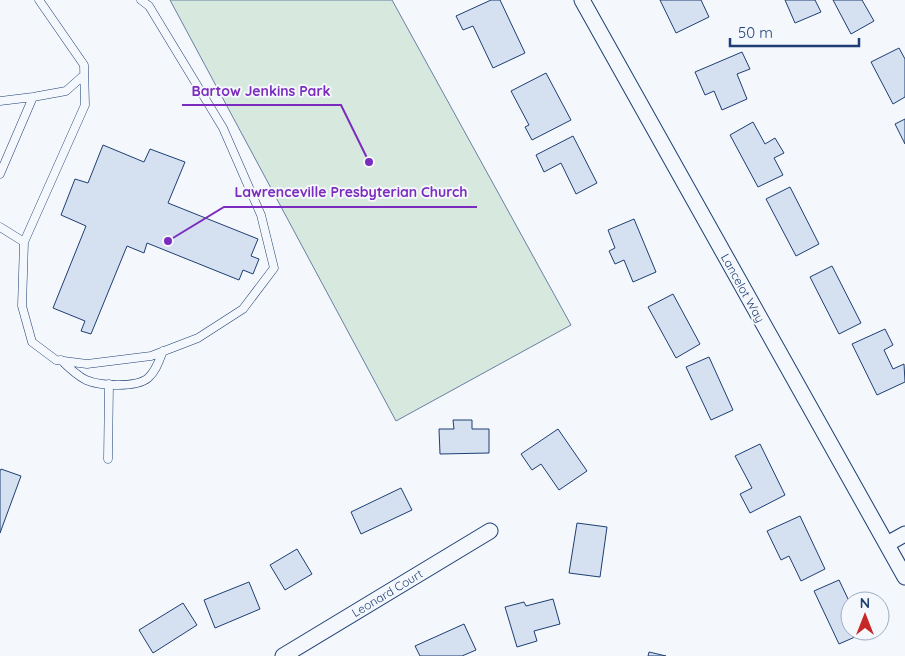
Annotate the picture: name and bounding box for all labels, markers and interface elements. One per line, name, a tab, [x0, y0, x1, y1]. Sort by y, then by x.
scale bar	[730, 15, 859, 47]
text: 50 m	[738, 23, 773, 42]
callout: Bartow Jenkins Park	[182, 76, 341, 105]
text: Bartow Jenkins Park	[192, 82, 330, 100]
callout: Lawrenceville Presbyterian Church	[224, 178, 477, 207]
text: Lawrenceville Presbyterian Church	[235, 183, 467, 201]
street label: Lancelot Way	[718, 251, 768, 325]
street label: Leonard Court	[349, 566, 425, 620]
north arrow	[840, 591, 890, 641]
text: N	[860, 594, 870, 612]

